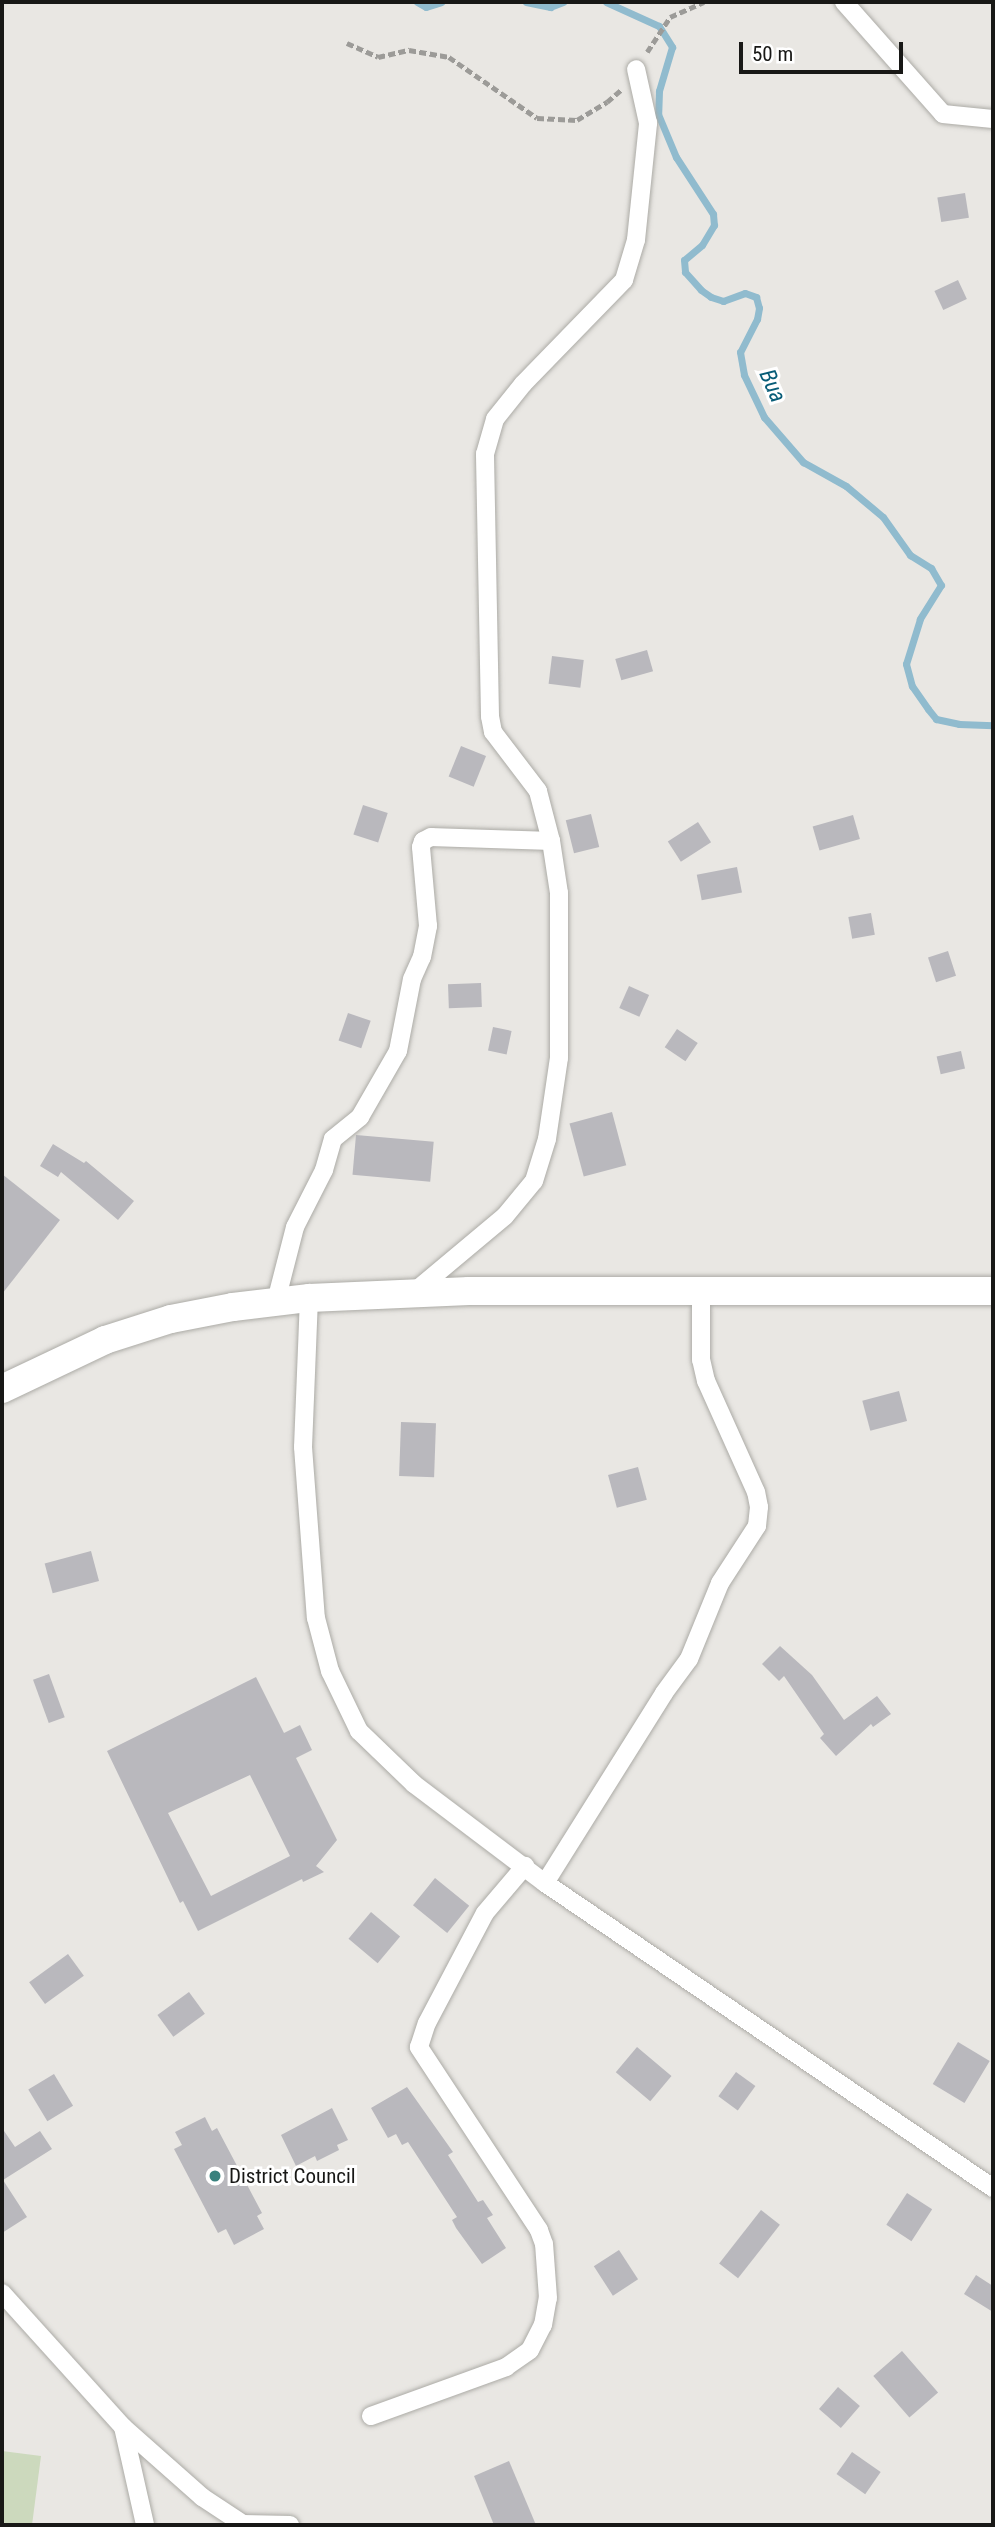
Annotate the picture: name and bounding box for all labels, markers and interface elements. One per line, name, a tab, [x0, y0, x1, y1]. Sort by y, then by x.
scale bar	[743, 28, 908, 72]
text: 50 m	[752, 42, 793, 66]
water label: Bua	[753, 365, 791, 407]
place label: District Council	[229, 2163, 356, 2189]
marker: District Council	[207, 2168, 223, 2184]

